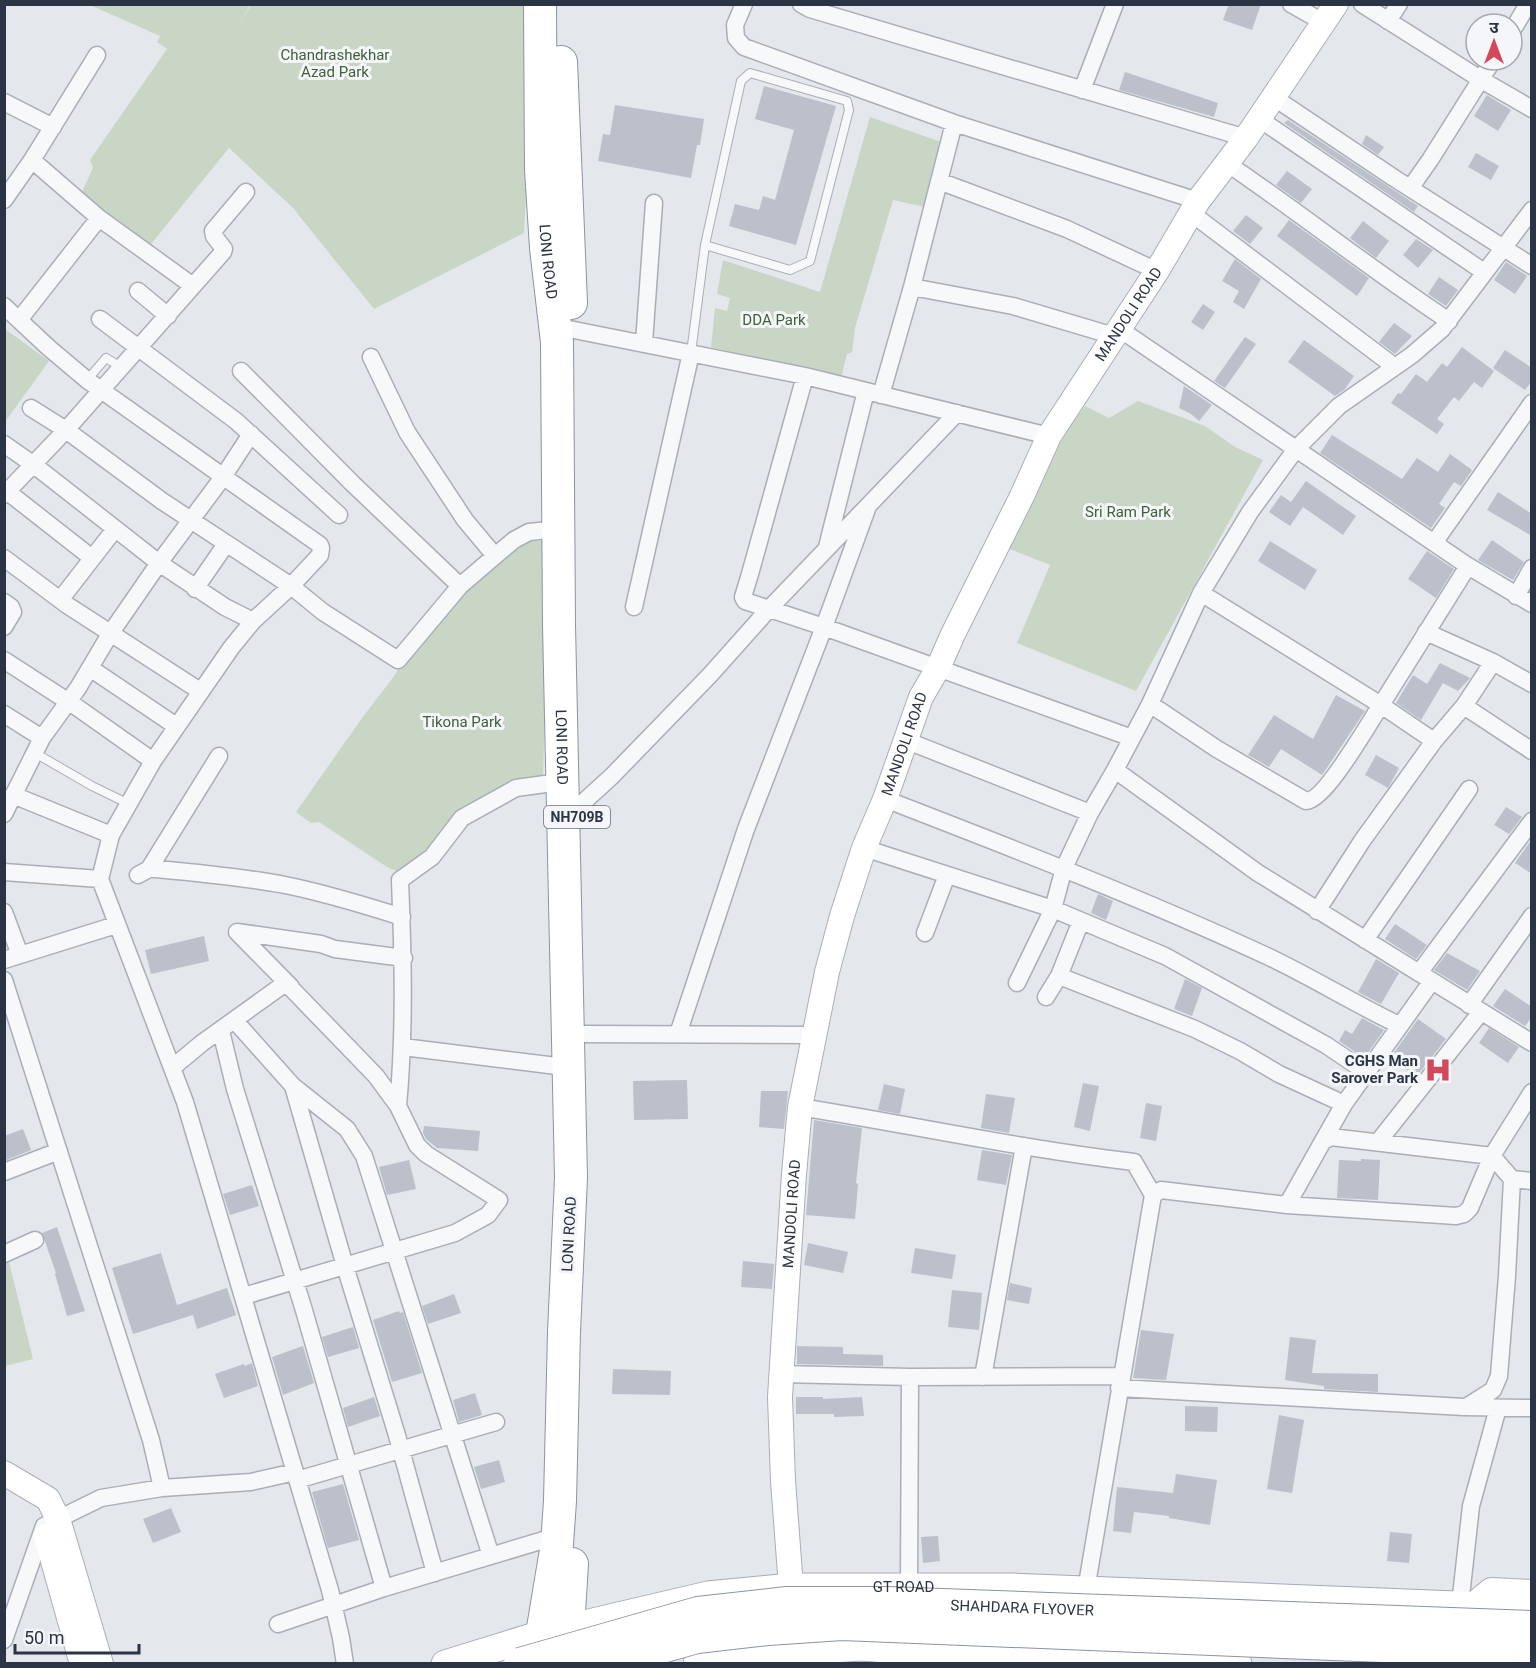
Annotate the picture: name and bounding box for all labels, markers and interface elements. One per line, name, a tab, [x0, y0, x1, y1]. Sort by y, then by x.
north arrow	[1464, 12, 1524, 72]
text: उ	[1489, 18, 1499, 37]
park label: Chandrashekhar Azad Park	[281, 46, 389, 81]
street label: LONI ROAD	[535, 224, 561, 300]
street label: MANDOLI ROAD	[1091, 264, 1166, 365]
park label: DDA Park	[742, 311, 806, 329]
park label: Sri Ram Park	[1085, 503, 1171, 521]
street label: MANDOLI ROAD	[878, 689, 931, 798]
street label: LONI ROAD	[552, 709, 571, 785]
park label: Tikona Park	[422, 713, 502, 731]
road number: NH709B	[544, 806, 610, 828]
place label: CGHS Man Sarover Park	[1331, 1052, 1419, 1087]
hospital icon: CGHS Man Sarover Park	[1423, 1055, 1453, 1085]
street label: MANDOLI ROAD	[779, 1159, 804, 1269]
street label: LONI ROAD	[558, 1196, 580, 1272]
street label: GT ROAD	[873, 1578, 934, 1596]
street label: SHAHDARA FLYOVER	[950, 1596, 1094, 1620]
scale bar	[15, 1617, 140, 1655]
text: 50 m	[24, 1627, 64, 1648]

